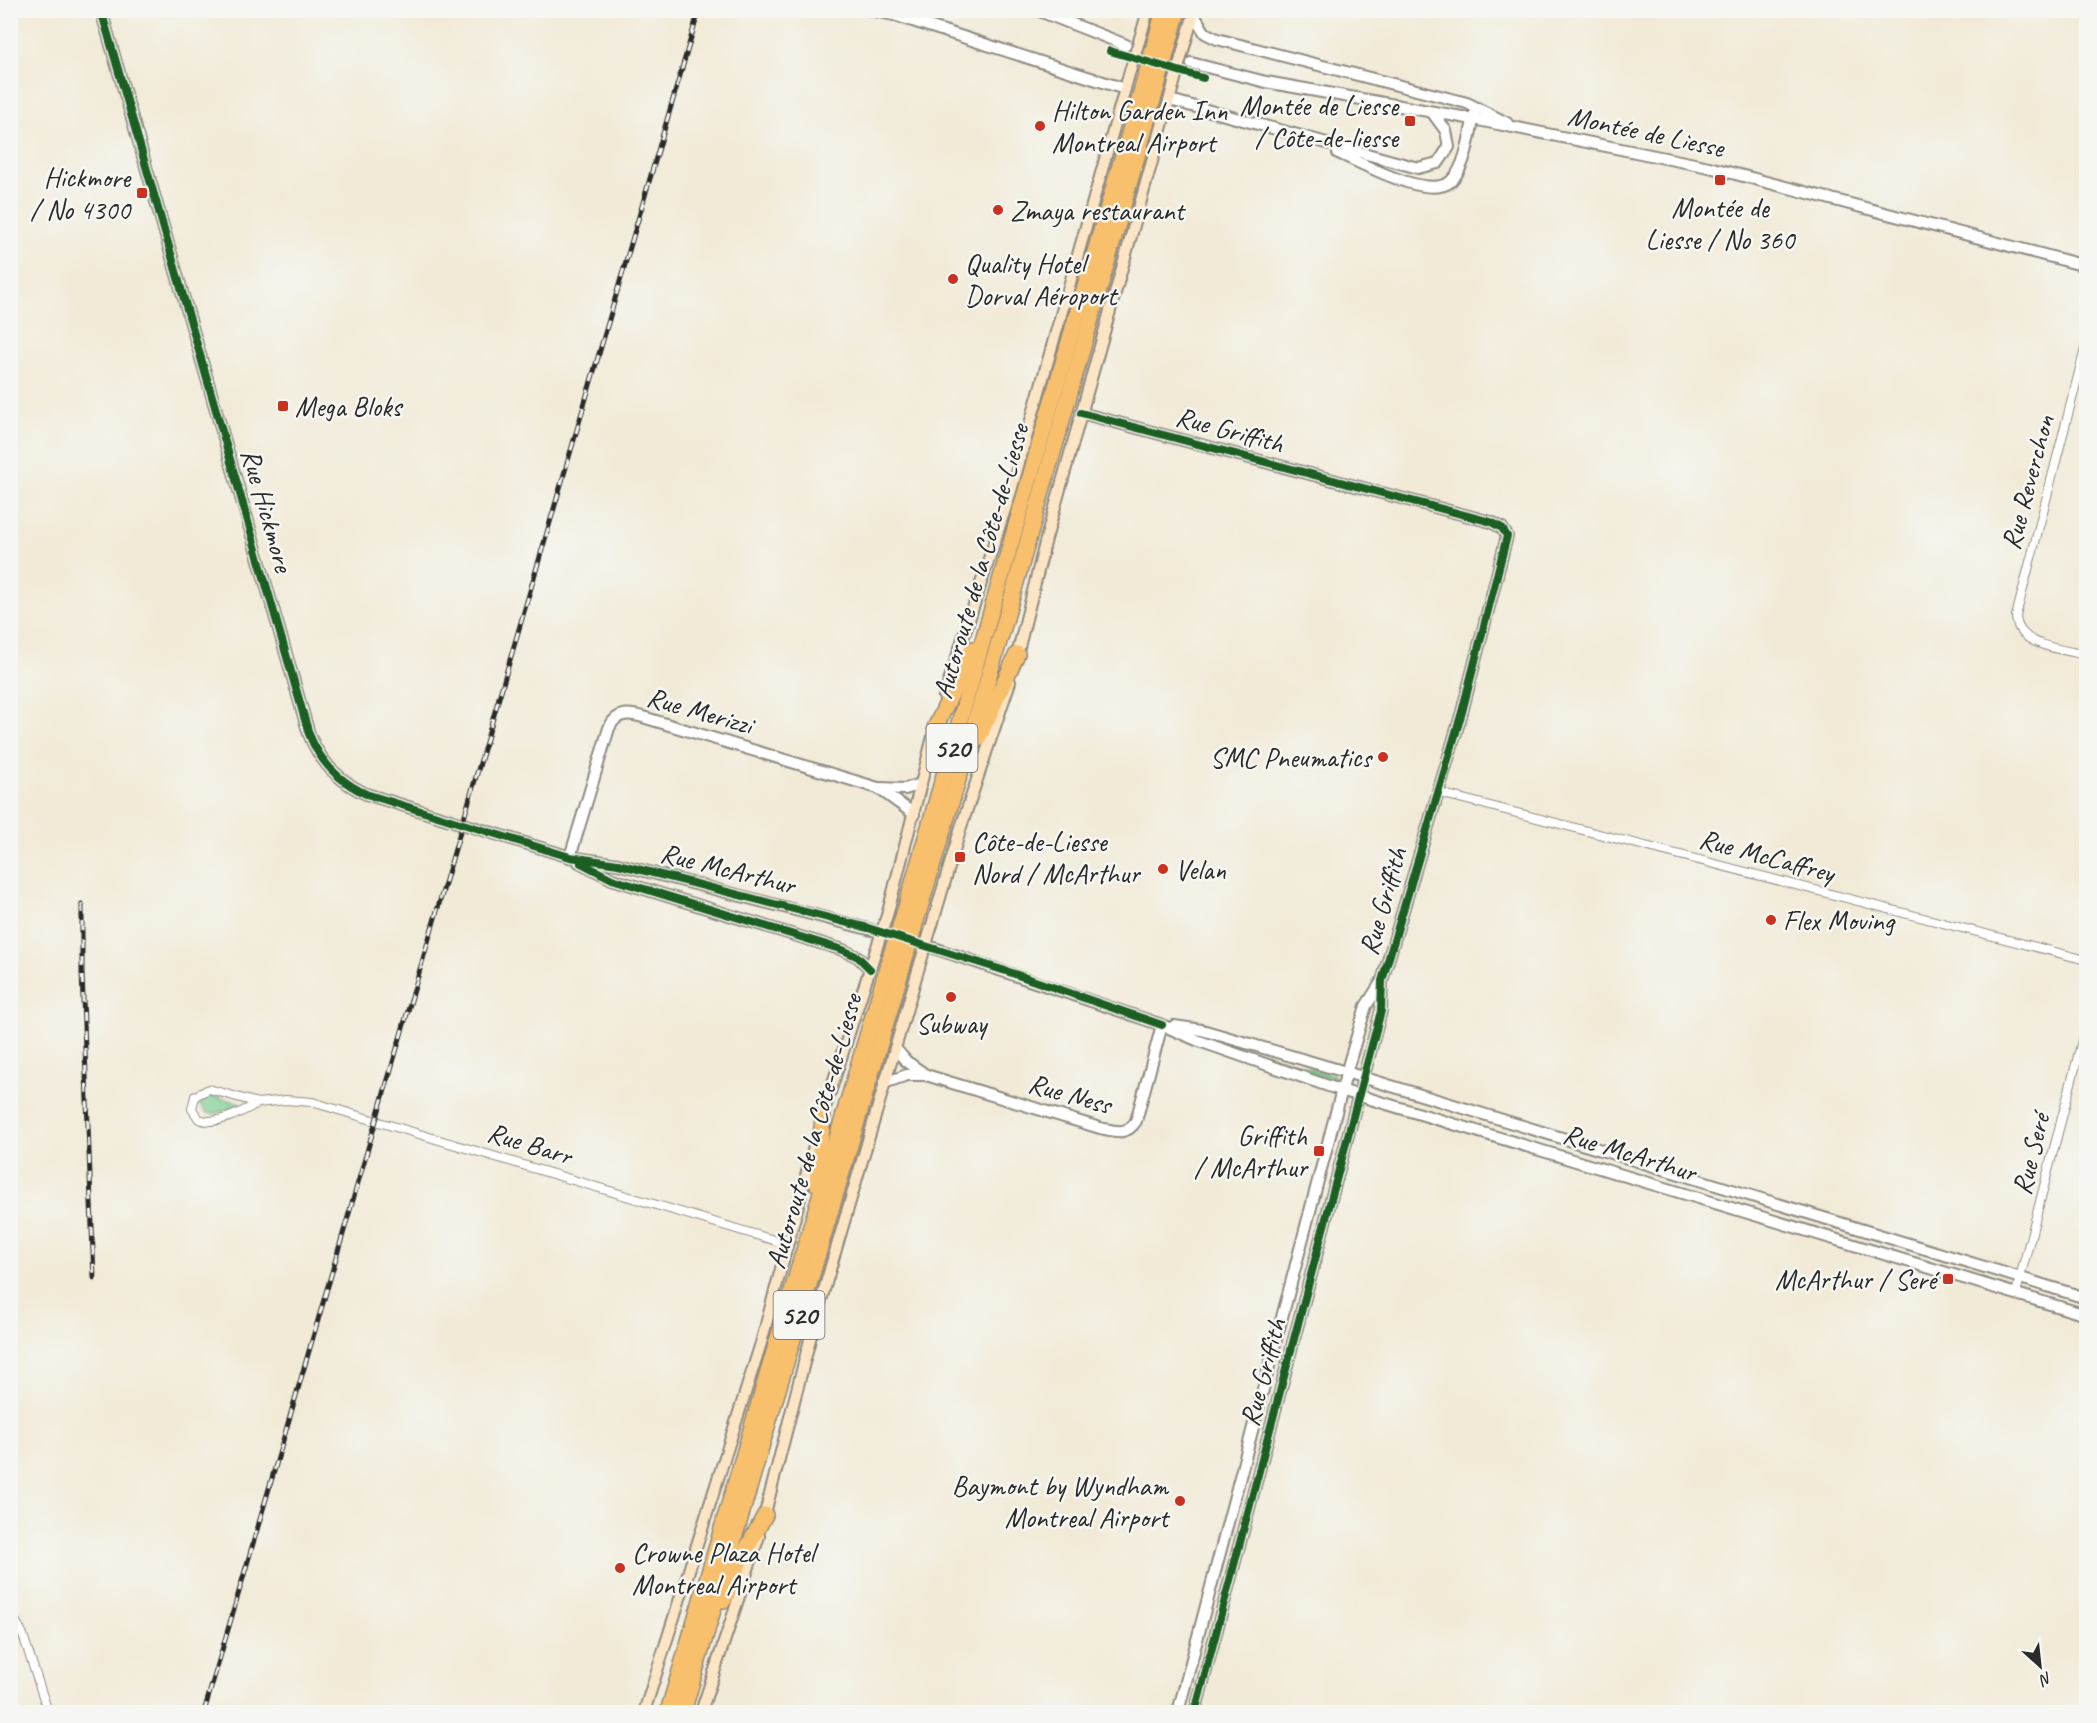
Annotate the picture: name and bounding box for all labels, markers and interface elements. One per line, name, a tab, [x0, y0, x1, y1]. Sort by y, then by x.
place label: Montée de Liesse / Côte-de-liesse	[1240, 88, 1400, 155]
place label: Hilton Garden Inn Montreal Airport	[1052, 93, 1228, 160]
street label: Montée de Liesse	[1565, 98, 1729, 165]
marker: Montée de Liesse / Côte-de-liesse	[1403, 114, 1417, 128]
marker: Hilton Garden Inn Montreal Airport	[1033, 119, 1047, 133]
place label: Hickmore / No 4300	[30, 160, 132, 227]
marker: Montée de Liesse / No 360	[1713, 173, 1727, 187]
marker: Hickmore / No 4300	[135, 186, 149, 200]
place label: Montée de Liesse / No 360	[1646, 190, 1797, 257]
place label: Zmaya restaurant	[1010, 193, 1187, 228]
marker: Zmaya restaurant	[991, 203, 1005, 217]
place label: Quality Hotel Dorval Aéroport	[965, 246, 1119, 313]
marker: Quality Hotel Dorval Aéroport	[946, 272, 960, 286]
place label: Mega Bloks	[295, 389, 403, 424]
street label: Rue Griffith	[1172, 398, 1288, 461]
marker: Mega Bloks	[276, 399, 290, 413]
street label: Rue Reverchon	[1993, 411, 2062, 553]
street label: Autoroute de la Côte-de-Liesse	[925, 418, 1037, 702]
street label: Rue Hickmore	[233, 445, 302, 578]
street label: Rue Merizzi	[643, 679, 760, 743]
road number: 520	[926, 724, 978, 772]
place label: SMC Pneumatics	[1210, 740, 1373, 775]
marker: SMC Pneumatics	[1376, 750, 1390, 764]
street label: Rue McCaffrey	[1696, 821, 1841, 891]
place label: Côte-de-Liesse Nord / McArthur	[972, 824, 1141, 891]
street label: Rue McArthur	[657, 835, 801, 903]
street label: Rue Griffith	[1350, 843, 1415, 959]
marker: Côte-de-Liesse Nord / McArthur	[953, 850, 967, 864]
place label: Velan	[1175, 852, 1226, 887]
marker: Velan	[1156, 862, 1170, 876]
place label: Flex Moving	[1783, 903, 1896, 938]
marker: Flex Moving	[1764, 913, 1778, 927]
street label: Autoroute de la Côte-de-Liesse	[758, 988, 870, 1272]
marker: Subway	[944, 990, 958, 1004]
place label: Subway	[916, 1006, 989, 1041]
street label: Rue Ness	[1024, 1065, 1118, 1123]
street label: Rue Seré	[2004, 1106, 2058, 1198]
street label: Rue Barr	[483, 1114, 578, 1173]
street label: Rue McArthur	[1559, 1116, 1702, 1190]
place label: Griffith / McArthur	[1194, 1118, 1309, 1185]
marker: Griffith / McArthur	[1312, 1144, 1326, 1158]
place label: McArthur / Seré	[1775, 1262, 1940, 1297]
marker: McArthur / Seré	[1941, 1272, 1955, 1286]
road number: 520	[774, 1291, 824, 1339]
street label: Rue Griffith	[1231, 1314, 1294, 1430]
place label: Baymont by Wyndham Montreal Airport	[952, 1468, 1171, 1535]
marker: Baymont by Wyndham Montreal Airport	[1173, 1494, 1187, 1508]
place label: Crowne Plaza Hotel Montreal Airport	[632, 1535, 819, 1602]
marker: Crowne Plaza Hotel Montreal Airport	[613, 1561, 627, 1575]
north arrow	[2010, 1636, 2070, 1696]
text: N	[2035, 1667, 2055, 1691]

